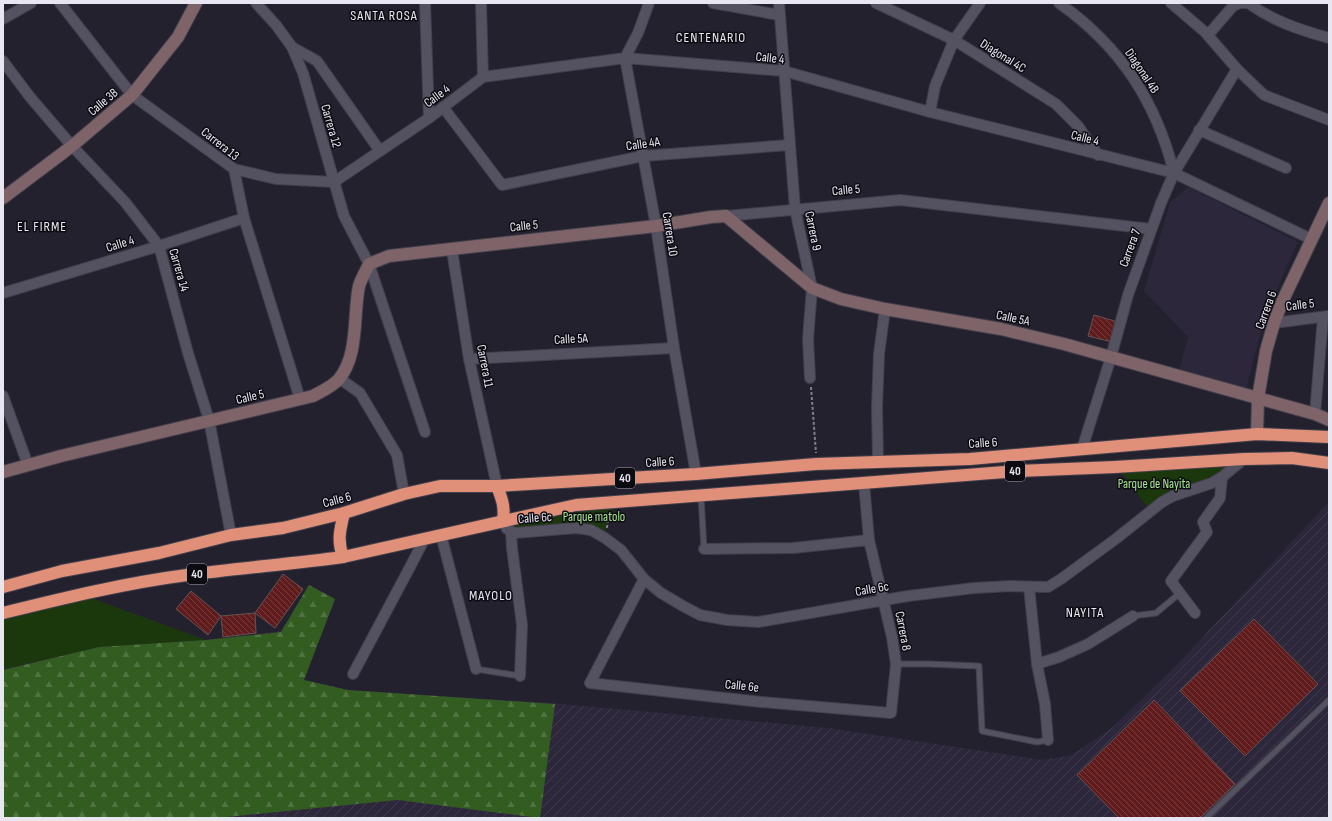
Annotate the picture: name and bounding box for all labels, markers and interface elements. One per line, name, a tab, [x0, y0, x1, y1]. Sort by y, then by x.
district label: SANTA ROSA	[350, 7, 418, 24]
district label: CENTENARIO	[676, 29, 746, 46]
street label: Diagonal 4C	[977, 36, 1029, 76]
street label: Diagonal 4B	[1121, 46, 1163, 97]
street label: Calle 4	[755, 49, 786, 68]
street label: Calle 4	[421, 81, 454, 111]
street label: Calle 3B	[85, 85, 122, 119]
street label: Carrera 12	[317, 103, 345, 149]
street label: Carrera 13	[198, 124, 242, 164]
street label: Calle 4	[1069, 127, 1101, 149]
street label: Calle 4A	[625, 134, 661, 154]
street label: Calle 5	[831, 181, 861, 199]
street label: Carrera 9	[801, 210, 825, 252]
street label: Carrera 10	[659, 211, 681, 257]
street label: Calle 5	[509, 217, 539, 235]
district label: EL FIRME	[17, 218, 67, 235]
street label: Carrera 7	[1116, 226, 1145, 269]
street label: Calle 4	[104, 232, 137, 256]
street label: Carrera 14	[165, 247, 193, 294]
street label: Carrera 6	[1252, 288, 1280, 331]
street label: Calle 5	[1285, 295, 1315, 315]
street label: Calle 5A	[995, 307, 1032, 329]
street label: Calle 5A	[554, 330, 589, 348]
street label: Carrera 11	[473, 343, 497, 389]
street label: Calle 5	[234, 386, 266, 408]
street label: Calle 6	[968, 434, 998, 452]
street label: Calle 6	[645, 453, 675, 471]
road number: 40	[1005, 461, 1025, 481]
road number: 40	[615, 468, 635, 488]
park label: Parque de Nayita	[1118, 476, 1190, 492]
street label: Calle 6	[321, 488, 353, 511]
street label: Calle 6c	[517, 509, 553, 527]
park label: Parque matolo	[563, 509, 625, 525]
road number: 40	[187, 564, 207, 584]
street label: Calle 6c	[854, 578, 890, 600]
district label: MAYOLO	[469, 587, 513, 604]
district label: NAYITA	[1066, 604, 1104, 621]
street label: Carrera 8	[891, 610, 915, 652]
street label: Calle 6e	[724, 676, 760, 696]

